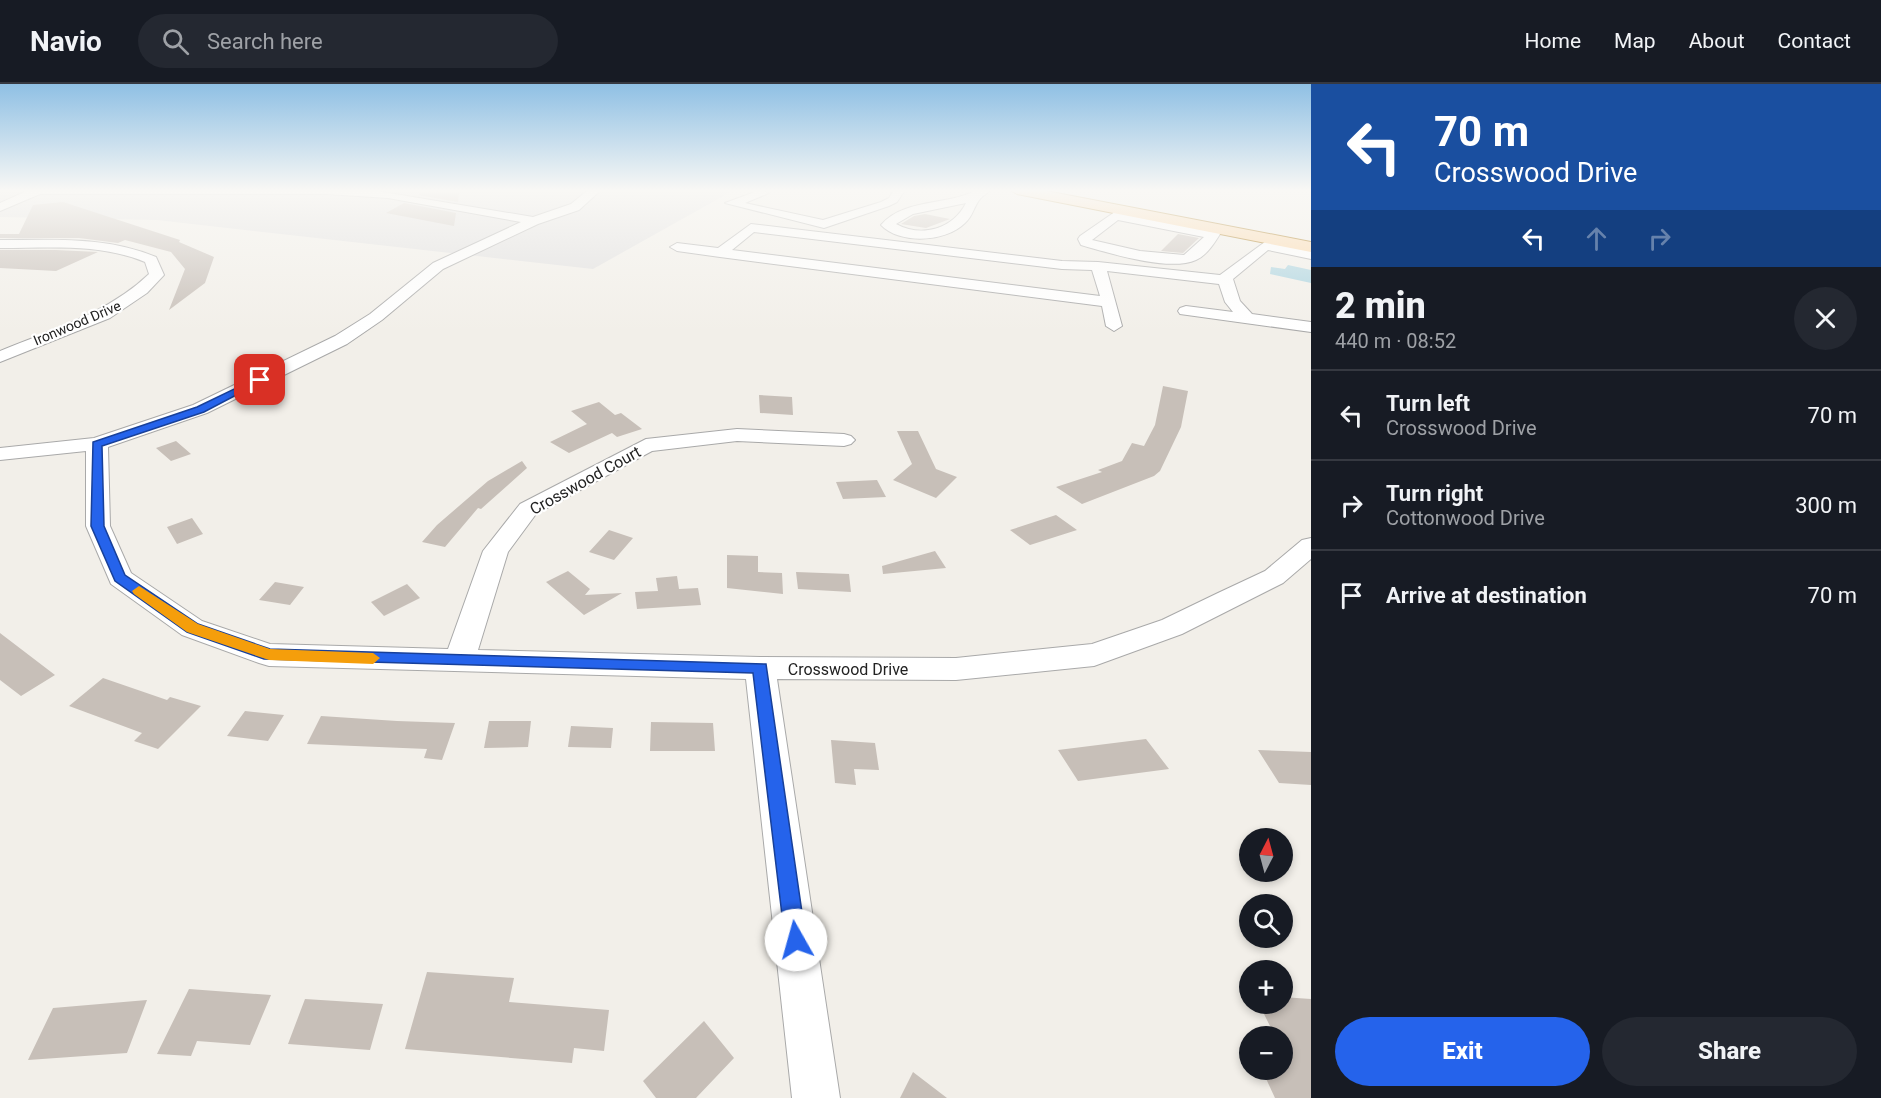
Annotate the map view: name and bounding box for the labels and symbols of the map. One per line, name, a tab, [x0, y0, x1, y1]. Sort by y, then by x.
street label: Ironwood Drive	[31, 297, 123, 349]
pin	[234, 354, 285, 405]
street label: Crosswood Court	[526, 442, 644, 519]
street label: Crosswood Drive	[788, 660, 908, 679]
north arrow	[1239, 828, 1293, 882]
position arrow	[764, 908, 828, 972]

